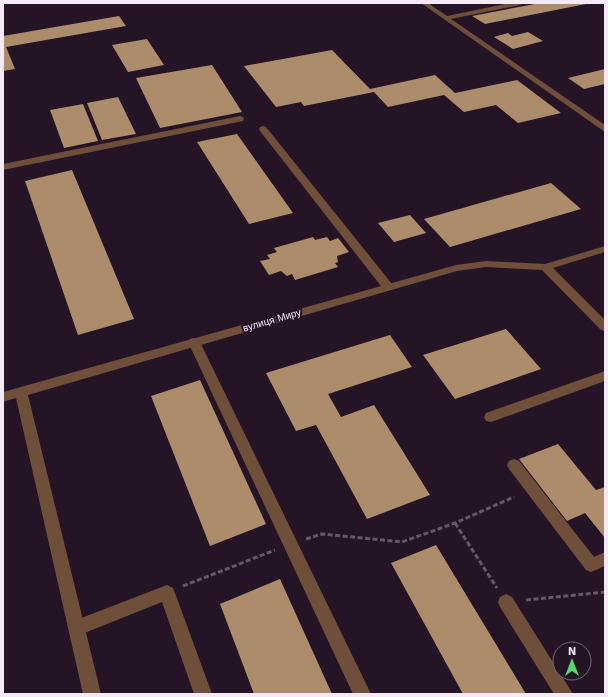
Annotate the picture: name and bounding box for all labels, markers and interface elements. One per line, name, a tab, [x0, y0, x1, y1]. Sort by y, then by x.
street label: вулиця Миру	[242, 306, 302, 334]
north arrow	[552, 641, 592, 681]
text: N	[568, 645, 576, 658]

